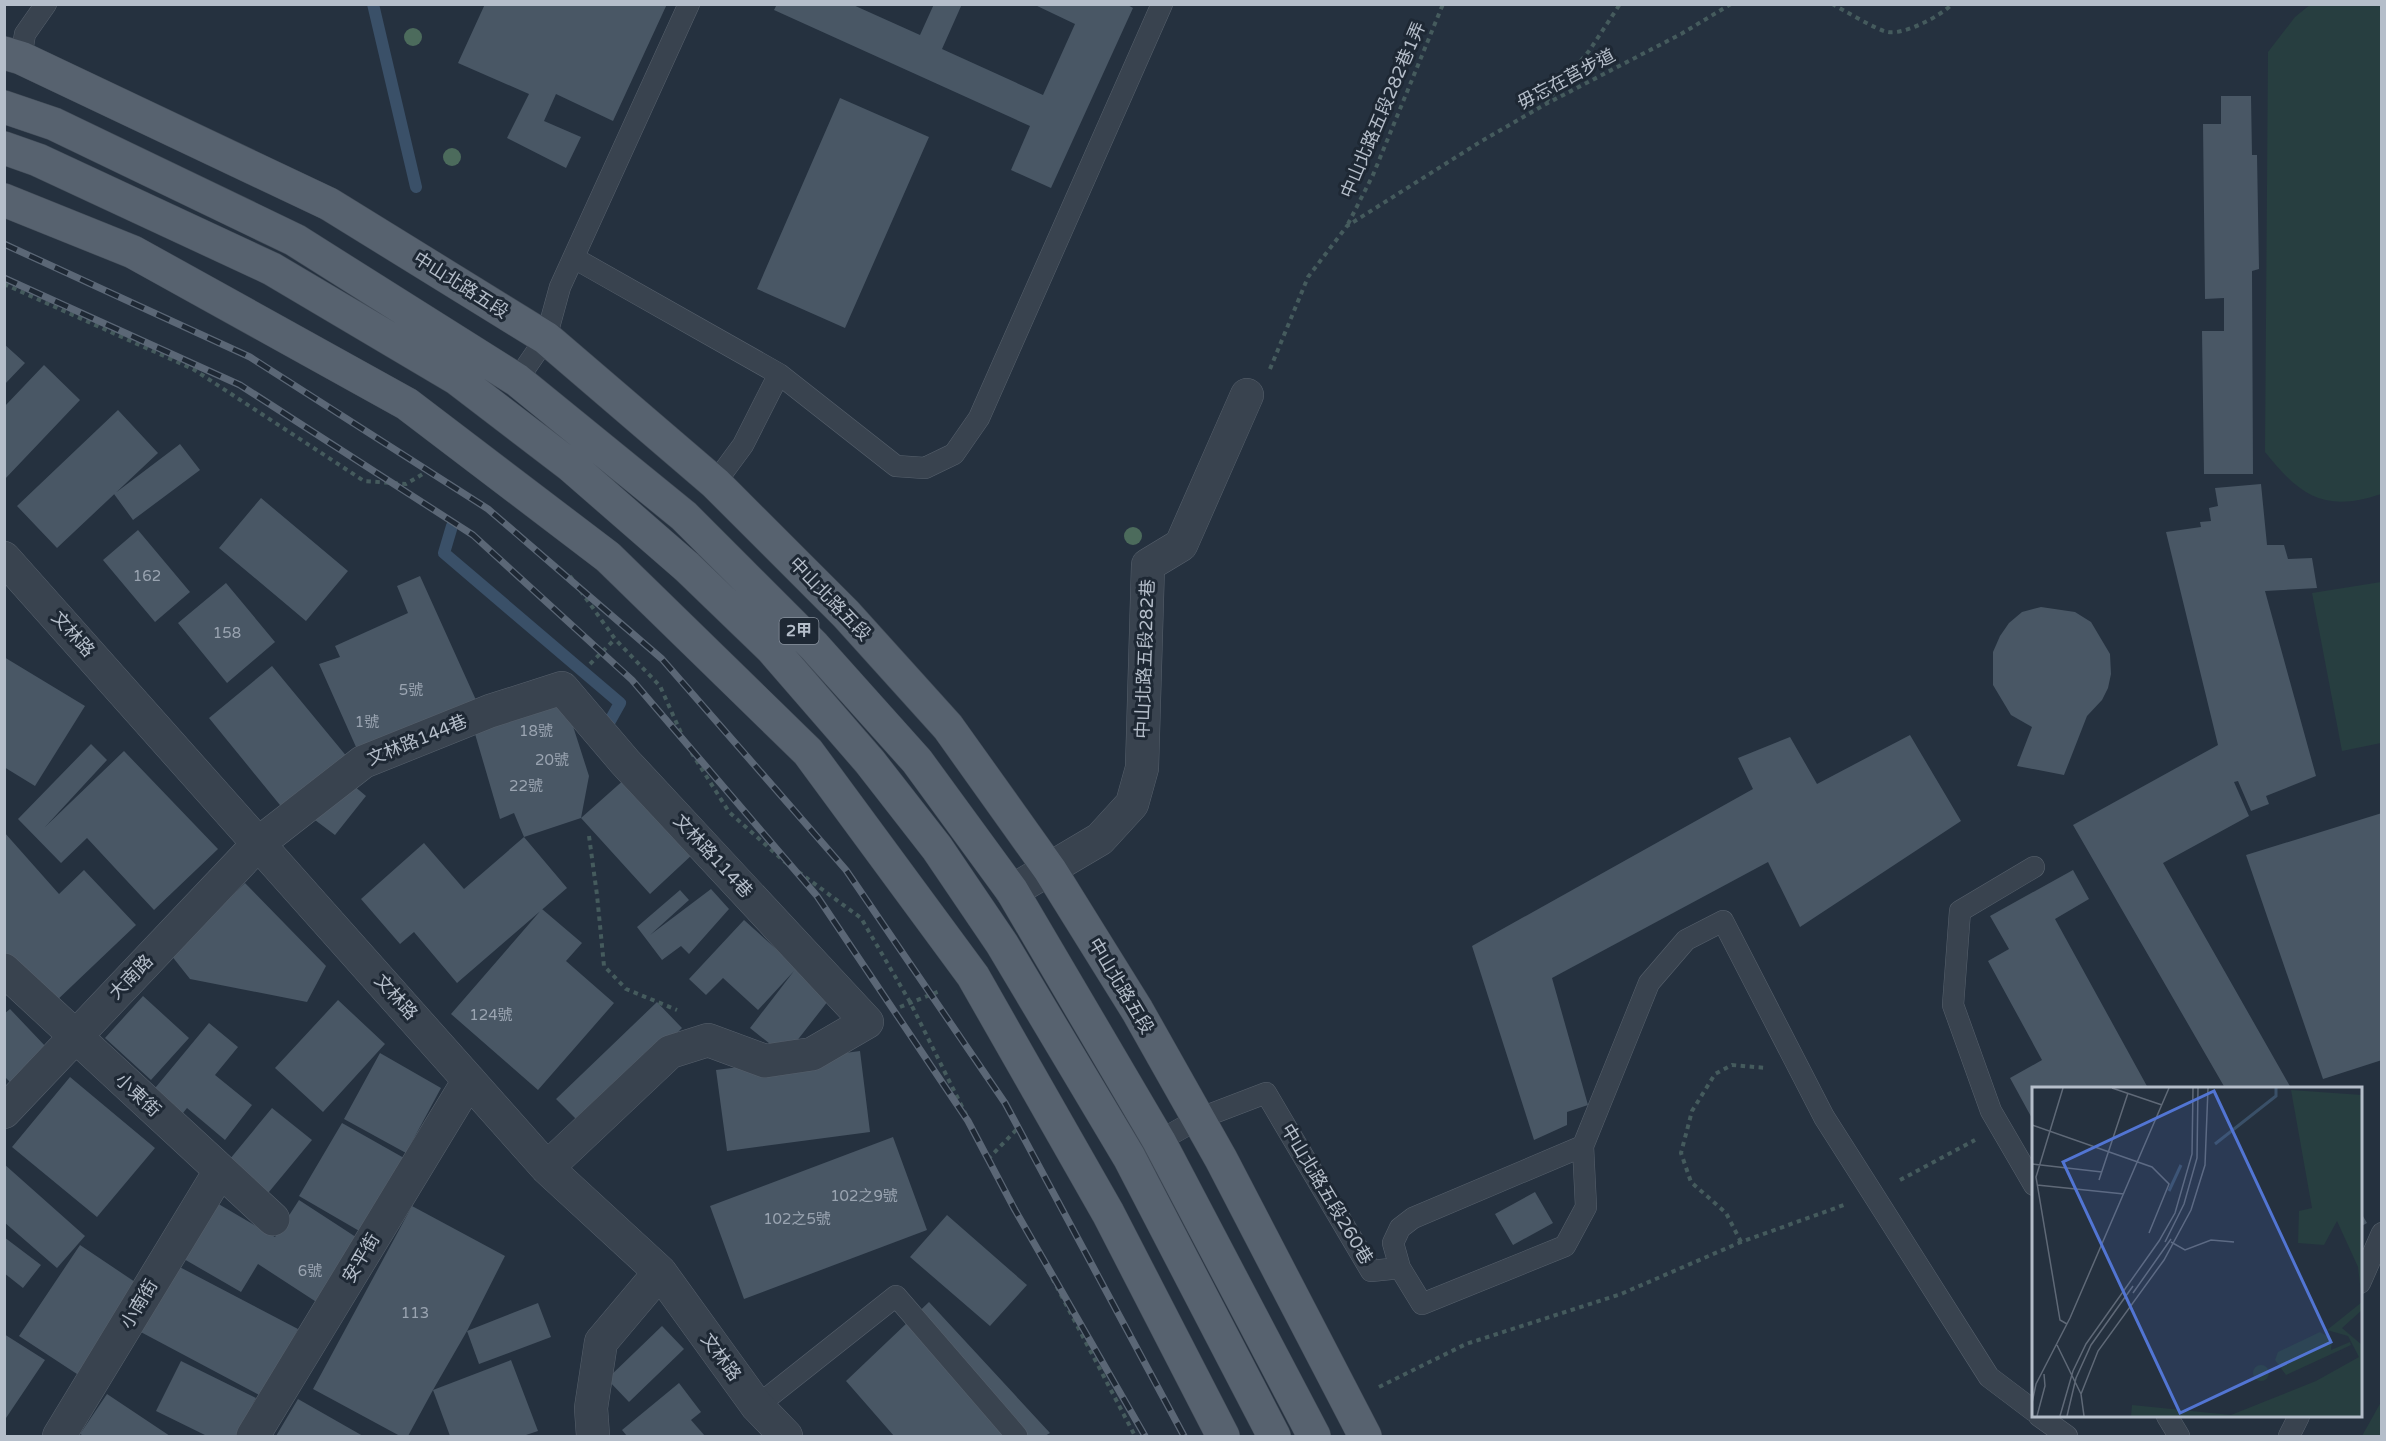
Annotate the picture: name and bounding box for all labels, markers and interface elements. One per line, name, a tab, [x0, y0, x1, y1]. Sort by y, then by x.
street label: 中山北路五段282巷1弄	[1336, 19, 1430, 201]
street label: 毋忘在莒步道	[1513, 44, 1619, 114]
street label: 中山北路五段	[409, 247, 513, 323]
street label: 中山北路五段	[785, 553, 875, 645]
house number: 162	[133, 567, 161, 585]
street label: 中山北路五段282巷	[1131, 579, 1159, 739]
street label: 文林路	[47, 607, 99, 661]
road number: 2甲	[780, 618, 818, 644]
house number: 158	[213, 624, 241, 642]
house number: 5號	[399, 681, 423, 699]
street label: 文林路144巷	[364, 710, 470, 770]
house number: 1號	[355, 713, 379, 731]
house number: 18號	[519, 722, 553, 740]
house number: 20號	[535, 751, 569, 769]
house number: 22號	[509, 777, 543, 795]
street label: 文林路114巷	[669, 810, 757, 902]
street label: 中山北路五段	[1084, 934, 1158, 1038]
street label: 大南路	[104, 950, 158, 1004]
street label: 文林路	[370, 970, 422, 1024]
house number: 124號	[469, 1006, 513, 1024]
street label: 小東街	[111, 1069, 165, 1121]
inset map	[2032, 1087, 2362, 1417]
street label: 中山北路五段260巷	[1276, 1120, 1378, 1268]
house number: 102之9號	[830, 1187, 898, 1205]
house number: 102之5號	[763, 1210, 831, 1228]
street label: 安平街	[338, 1229, 384, 1287]
house number: 6號	[298, 1262, 322, 1280]
street label: 小南街	[116, 1275, 162, 1333]
house number: 113	[401, 1304, 429, 1322]
street label: 文林路	[696, 1329, 746, 1385]

